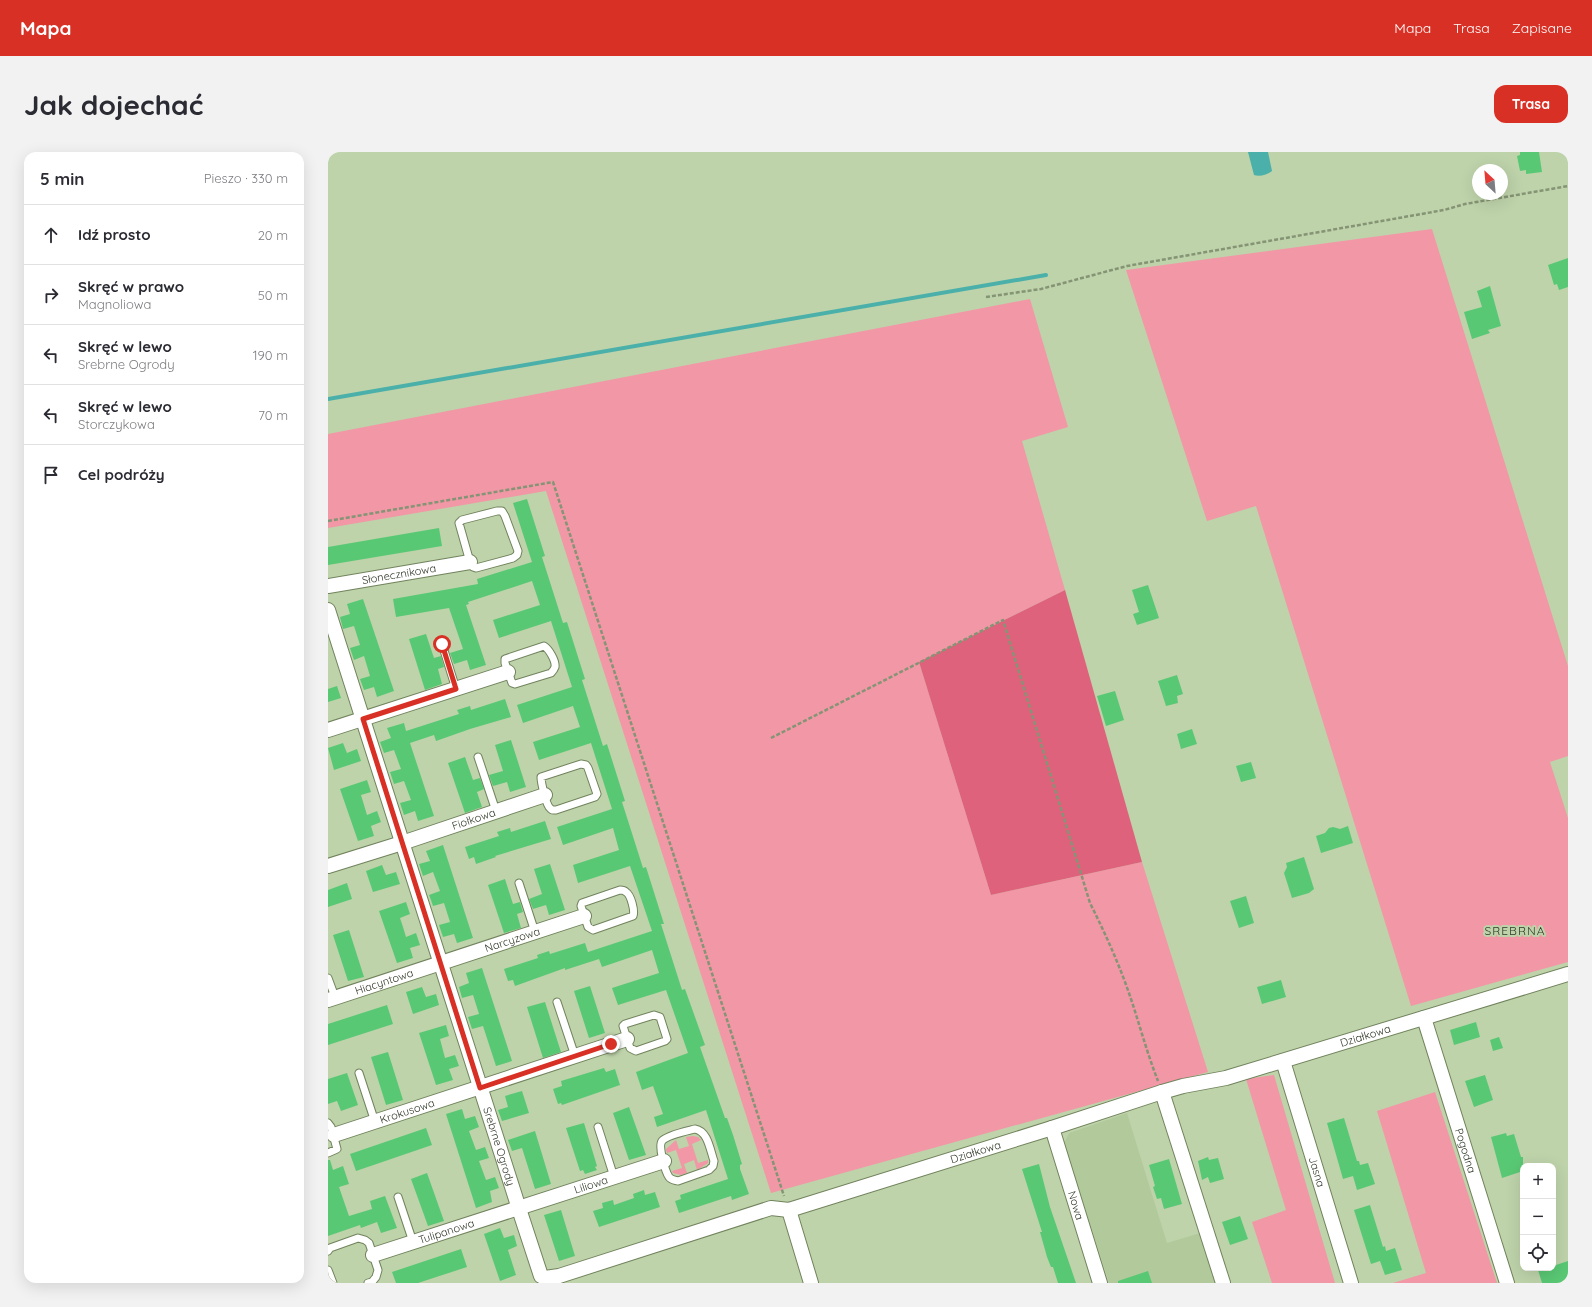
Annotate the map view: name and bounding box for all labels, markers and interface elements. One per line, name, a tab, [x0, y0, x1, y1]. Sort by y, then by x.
text: Mapa	[20, 16, 71, 40]
text: Mapa	[1394, 19, 1431, 37]
text: Trasa	[1453, 19, 1490, 37]
text: Zapisane	[1512, 19, 1572, 37]
button: Trasa	[1494, 85, 1568, 123]
text: Jak dojechać	[24, 87, 203, 122]
north arrow	[1472, 164, 1508, 200]
text: 5 min	[40, 168, 84, 189]
text: Pieszo · 330 m	[204, 170, 288, 186]
icon: ahead	[40, 224, 62, 246]
text: Idź prosto	[78, 225, 151, 244]
text: 20 m	[258, 227, 288, 243]
text: Skręć w prawo	[78, 277, 184, 296]
icon: right	[40, 284, 62, 306]
text: 50 m	[258, 287, 288, 303]
text: Magnoliowa	[78, 296, 151, 312]
text: Skręć w lewo	[78, 337, 172, 356]
icon: left	[40, 344, 62, 366]
text: 190 m	[253, 347, 288, 363]
text: Srebrne Ogrody	[78, 356, 175, 372]
text: Skręć w lewo	[78, 397, 172, 416]
icon: left	[40, 404, 62, 426]
text: 70 m	[258, 407, 288, 423]
text: Storczykowa	[78, 416, 155, 432]
icon: arrive	[40, 464, 62, 486]
text: Cel podróży	[78, 465, 165, 484]
street label: Słonecznikowa	[361, 561, 437, 587]
route start	[433, 635, 451, 653]
street label: Fiołkowa	[450, 805, 497, 833]
district label: SREBRNA	[1485, 923, 1545, 938]
street label: Narcyzowa	[483, 924, 542, 955]
street label: Hiacyntowa	[353, 966, 415, 998]
street label: Działkowa	[1338, 1021, 1392, 1050]
route end	[602, 1035, 620, 1053]
street label: Krokusowa	[378, 1096, 436, 1127]
street label: Srebrne Ogrody	[480, 1105, 518, 1187]
street label: Pogodna	[1452, 1127, 1479, 1175]
street label: Działkowa	[949, 1137, 1002, 1166]
street label: Jasna	[1306, 1155, 1328, 1189]
map controls	[1520, 1163, 1556, 1271]
button: +	[1520, 1163, 1556, 1199]
street label: Liliowa	[572, 1173, 610, 1197]
street label: Nowa	[1065, 1189, 1087, 1222]
button: −	[1520, 1199, 1556, 1235]
street label: Tulipanowa	[417, 1216, 476, 1247]
button: locate	[1520, 1235, 1556, 1271]

